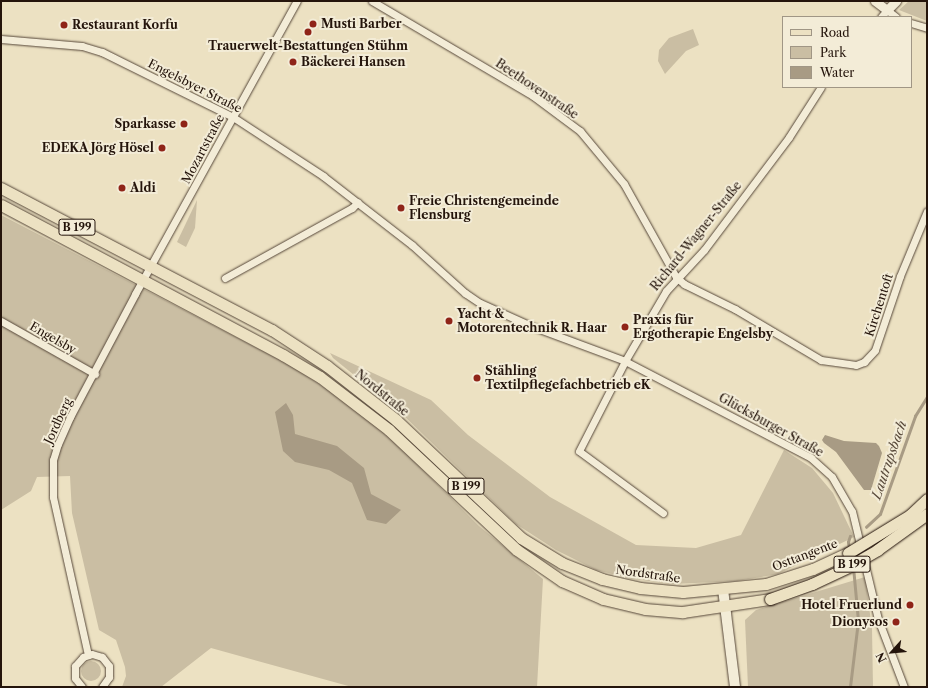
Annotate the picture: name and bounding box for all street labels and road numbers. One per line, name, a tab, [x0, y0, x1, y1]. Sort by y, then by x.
street label: Engelsbyer Straße	[146, 56, 244, 116]
street label: Beethovenstraße	[493, 56, 581, 122]
street label: Mozartstraße	[179, 112, 227, 186]
street label: Richard-Wagner-Straße	[647, 178, 745, 294]
road number: B 199	[58, 218, 96, 236]
street label: Kirchentoft	[862, 271, 896, 339]
street label: Engelsby	[27, 319, 79, 357]
street label: Nordstraße	[352, 367, 412, 419]
street label: Glücksburger Straße	[716, 390, 826, 460]
street label: Jordberg	[41, 396, 75, 446]
road number: B 199	[447, 477, 485, 495]
street label: Osttangente	[770, 536, 840, 574]
road number: B 199	[833, 555, 871, 573]
street label: Nordstraße	[615, 562, 681, 586]

